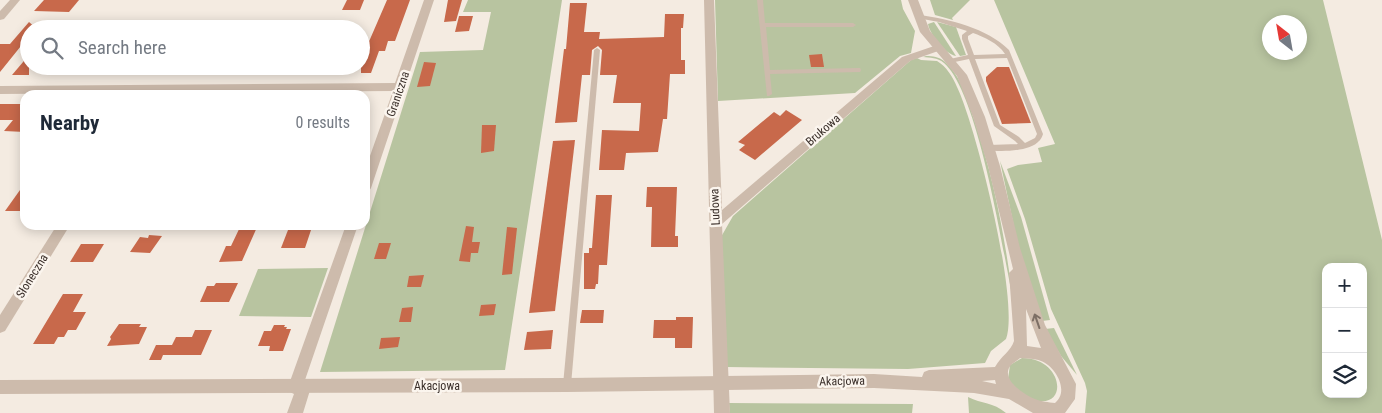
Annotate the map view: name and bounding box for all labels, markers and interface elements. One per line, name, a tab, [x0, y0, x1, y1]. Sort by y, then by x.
north arrow	[1262, 15, 1307, 60]
search box	[20, 20, 370, 75]
icon: search	[38, 34, 66, 62]
text: Search here	[78, 36, 166, 59]
street label: Graniczna	[384, 69, 412, 119]
text: Nearby	[40, 111, 99, 135]
street label: Brukowa	[803, 111, 843, 149]
text: 0 results	[295, 113, 350, 132]
street label: Ludowa	[707, 188, 723, 226]
street label: Słoneczna	[13, 251, 51, 301]
map controls	[1322, 263, 1367, 398]
button: +	[1322, 263, 1367, 308]
button: −	[1322, 308, 1367, 353]
one-way arrow	[1032, 314, 1041, 329]
button: layers	[1322, 353, 1367, 398]
street label: Akacjowa	[819, 374, 865, 388]
street label: Akacjowa	[414, 379, 460, 393]

